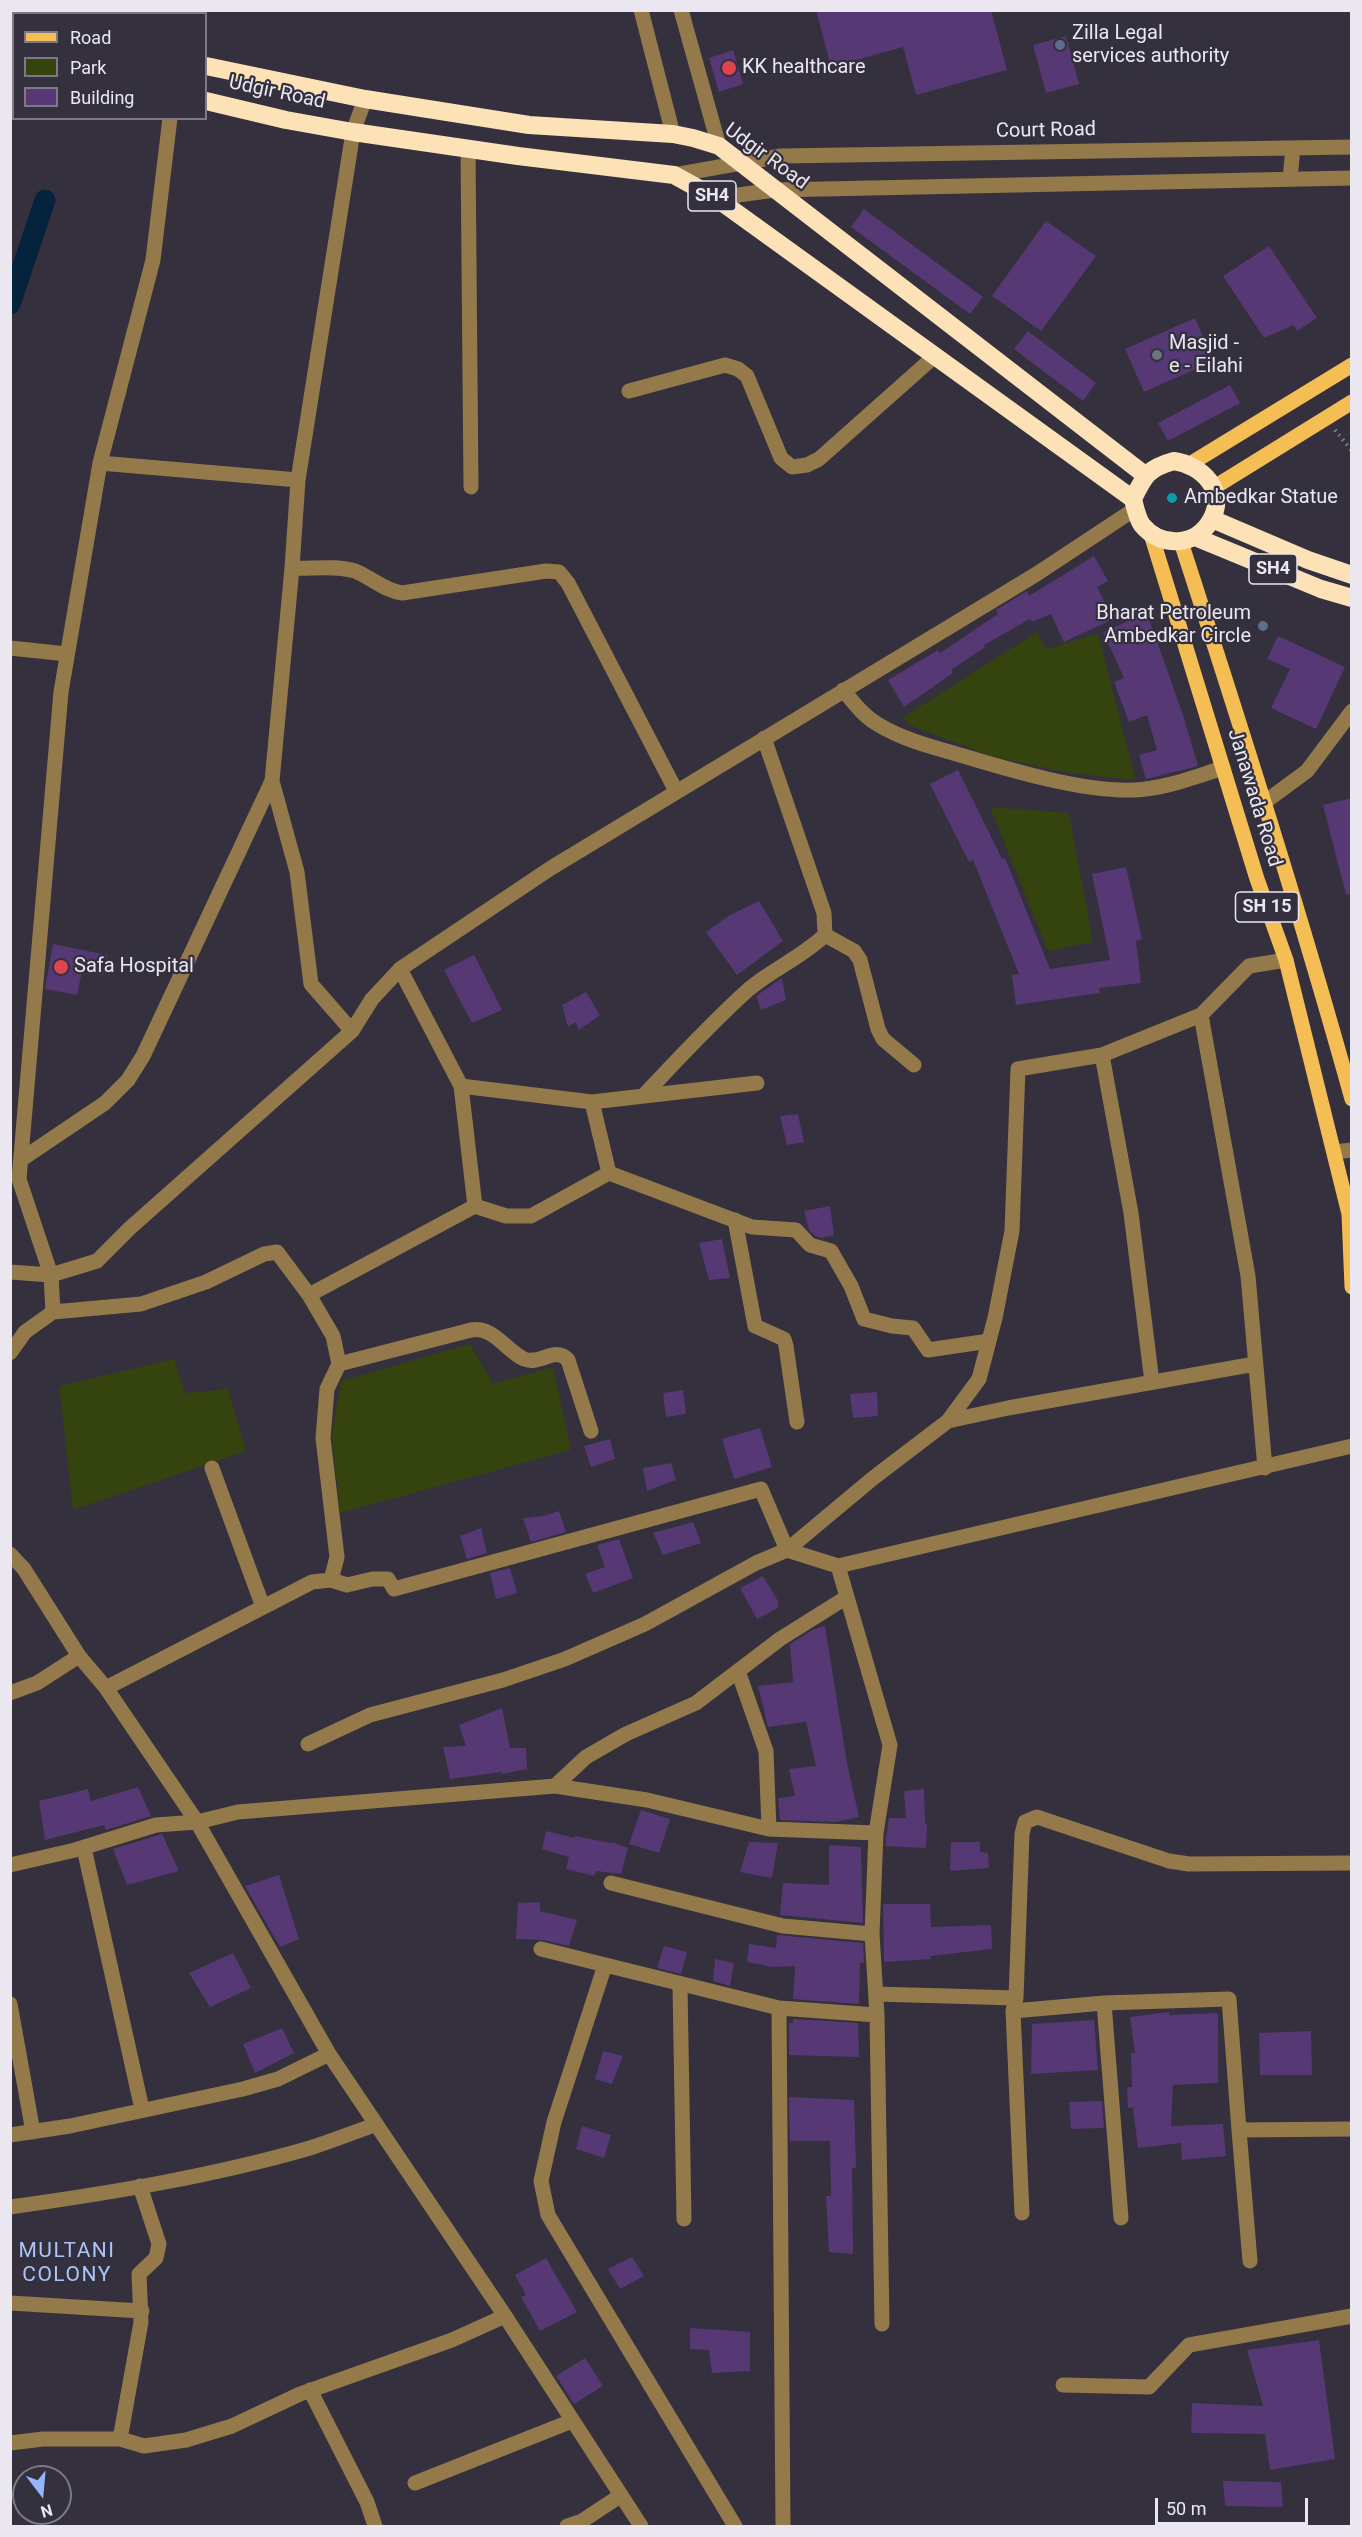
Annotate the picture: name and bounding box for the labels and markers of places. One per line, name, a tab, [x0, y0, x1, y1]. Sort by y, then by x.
place label: Zilla Legal services authority	[1072, 22, 1229, 69]
marker: Zilla Legal services authority	[1053, 38, 1067, 52]
place label: KK healthcare	[742, 56, 866, 80]
marker: KK healthcare	[720, 59, 738, 77]
place label: Masjid - e - Eilahi	[1169, 332, 1243, 379]
marker: Masjid - e - Eilahi	[1150, 348, 1164, 362]
place label: Ambedkar Statue	[1184, 486, 1338, 510]
marker: Ambedkar Statue	[1165, 491, 1179, 505]
place label: Bharat Petroleum Ambedkar Circle	[1096, 602, 1251, 649]
marker: Bharat Petroleum Ambedkar Circle	[1256, 619, 1270, 633]
place label: Safa Hospital	[74, 955, 194, 979]
marker: Safa Hospital	[52, 958, 70, 976]

